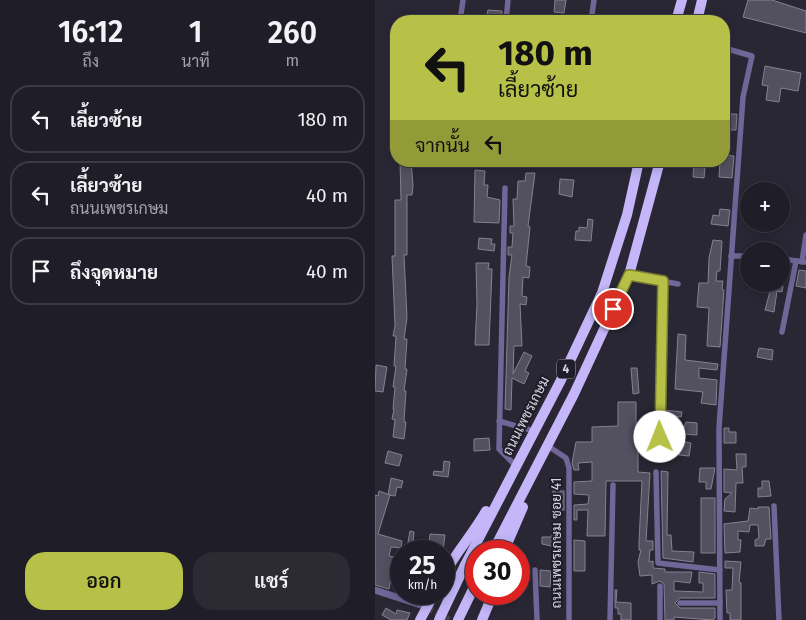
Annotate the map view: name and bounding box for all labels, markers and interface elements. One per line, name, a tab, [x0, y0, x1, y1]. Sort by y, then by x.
text: 16:12	[58, 14, 123, 50]
text: 1	[189, 14, 202, 50]
text: 260	[268, 15, 317, 51]
text: 180 m	[498, 32, 593, 74]
icon: left	[415, 35, 480, 100]
text: m	[286, 51, 299, 70]
text: ถึง	[82, 52, 99, 71]
text: นาที	[181, 52, 210, 71]
text: เลี้ยวซ้าย	[498, 76, 578, 103]
icon: left	[27, 105, 55, 133]
text: 180 m	[297, 108, 348, 131]
text: เลี้ยวซ้าย	[70, 109, 142, 132]
icon: left	[480, 130, 508, 158]
text: จากนั้น	[415, 134, 470, 157]
text: เลี้ยวซ้าย	[70, 174, 142, 197]
icon: left	[27, 181, 55, 209]
map controls	[740, 182, 790, 292]
button: +	[740, 182, 790, 232]
text: 40 m	[306, 184, 348, 207]
text: ถนนเพชรเกษม	[70, 199, 168, 218]
button: −	[740, 242, 790, 292]
icon: arrive	[27, 257, 55, 285]
text: 40 m	[306, 260, 348, 283]
text: ถึงจุดหมาย	[70, 261, 158, 284]
pin	[592, 288, 634, 330]
icon: arrive	[599, 295, 627, 323]
road number: 4	[557, 359, 575, 378]
street label: ถนนเพชรเกษม	[499, 374, 553, 458]
position arrow	[633, 410, 685, 462]
street label: ถนนเพชรเกษม ซอย 41	[548, 477, 565, 609]
speed limit sign: 30	[465, 540, 530, 605]
text: 25	[409, 551, 436, 581]
button: ออก	[25, 552, 183, 610]
button: แชร์	[193, 552, 350, 610]
text: km/h	[408, 578, 437, 592]

